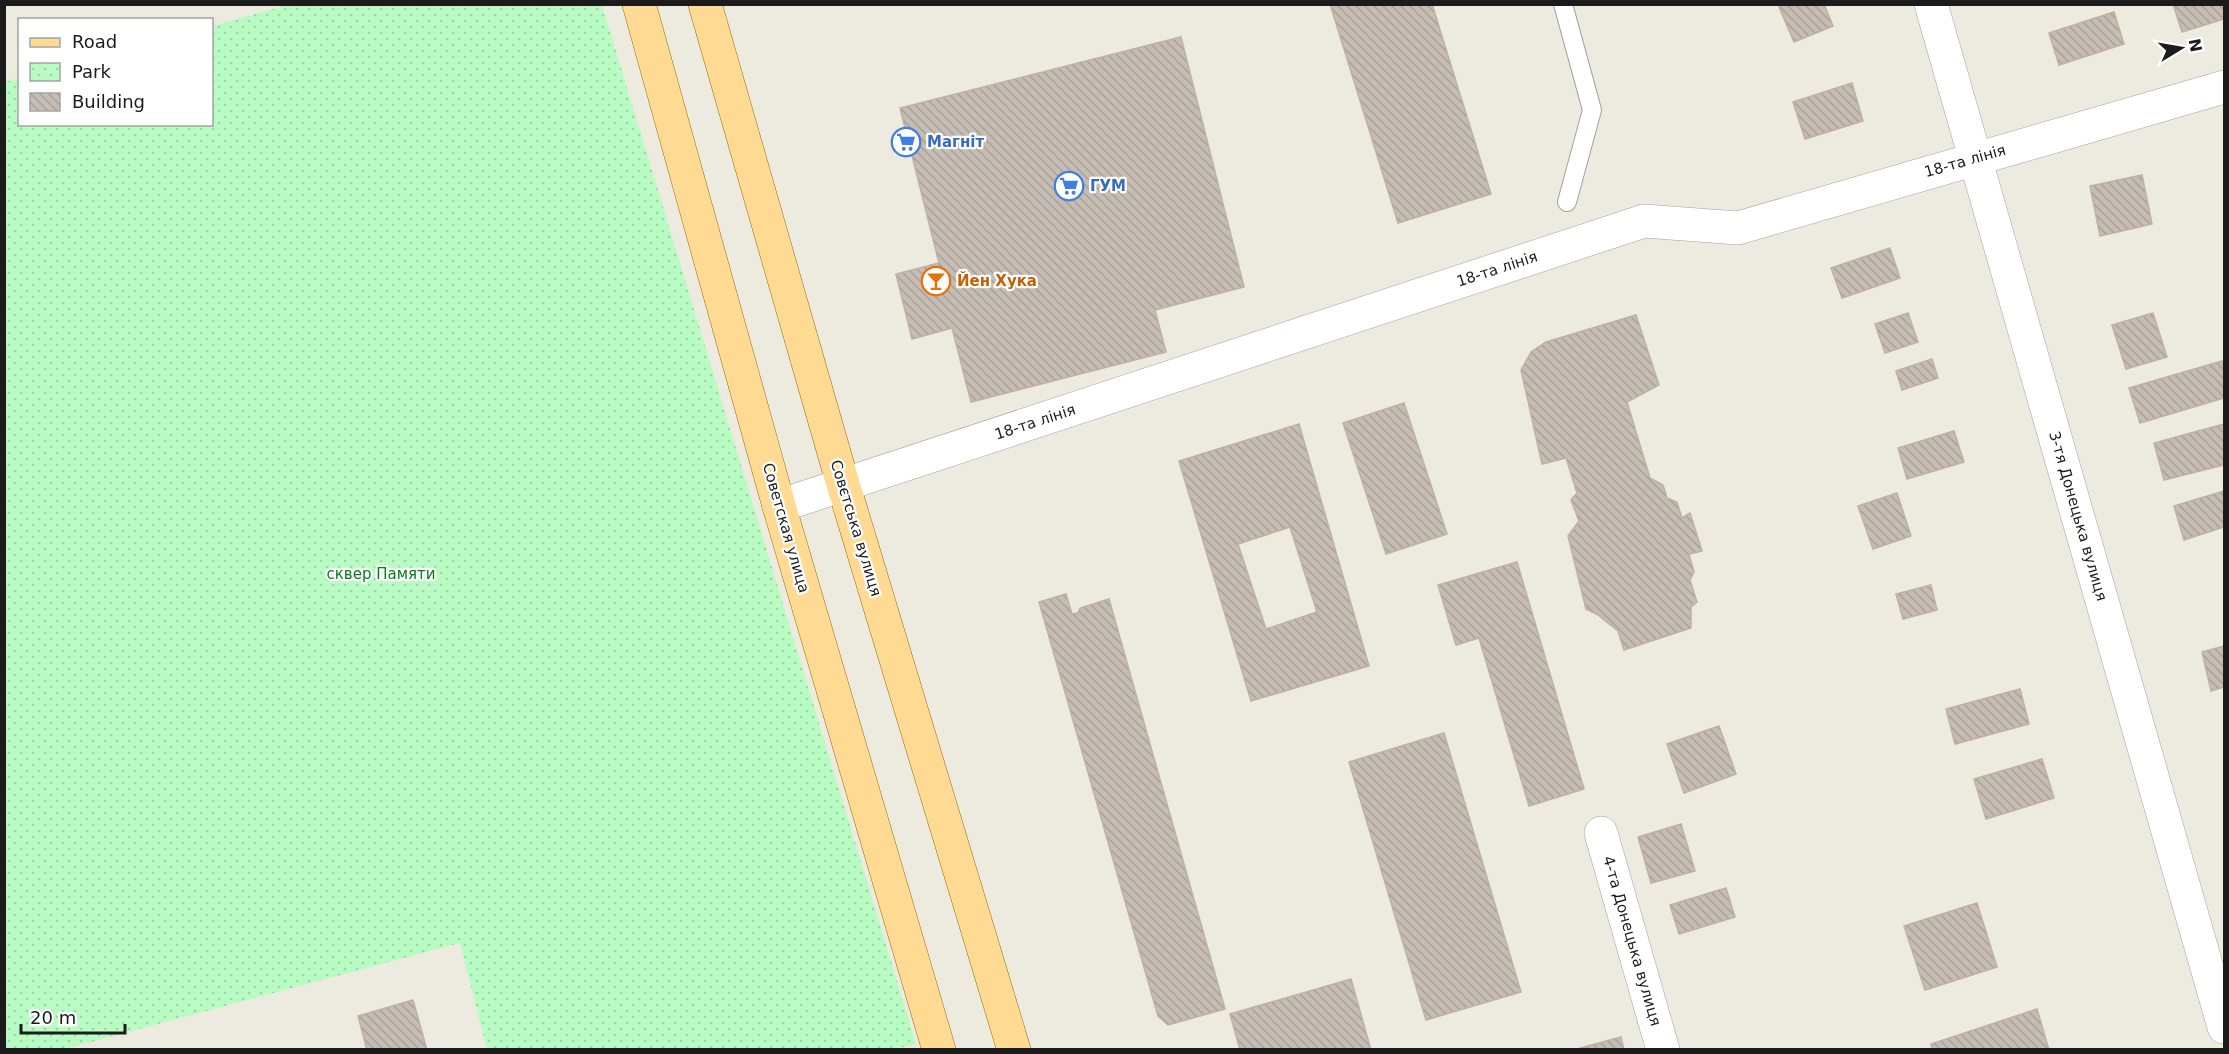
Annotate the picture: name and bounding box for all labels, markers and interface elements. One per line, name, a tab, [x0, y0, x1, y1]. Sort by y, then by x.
legend	[18, 18, 213, 126]
north arrow	[2151, 18, 2211, 78]
text: Road	[72, 31, 117, 52]
text: N	[2185, 37, 2206, 54]
text: Park	[72, 61, 111, 82]
text: Building	[72, 91, 145, 112]
supermarket icon: Магніт	[890, 126, 922, 158]
place label: Магніт	[927, 133, 984, 151]
street label: 18-та лінія	[1922, 141, 2008, 181]
supermarket icon: ГУМ	[1053, 170, 1085, 202]
place label: ГУМ	[1090, 177, 1126, 195]
street label: 18-та лінія	[1454, 247, 1540, 291]
bar icon: Йен Хука	[920, 265, 952, 297]
place label: Йен Хука	[957, 271, 1037, 290]
street label: 18-та лінія	[992, 400, 1078, 444]
street label: 3-тя Донецька вулиця	[2045, 429, 2111, 603]
street label: Совєтська вулиця	[827, 458, 885, 598]
street label: Советская улица	[759, 461, 813, 595]
park label: сквер Памяти	[327, 565, 435, 583]
street label: 4-та Донецька вулиця	[1599, 854, 1665, 1028]
scale bar	[21, 997, 124, 1035]
text: 20 m	[30, 1007, 76, 1028]

